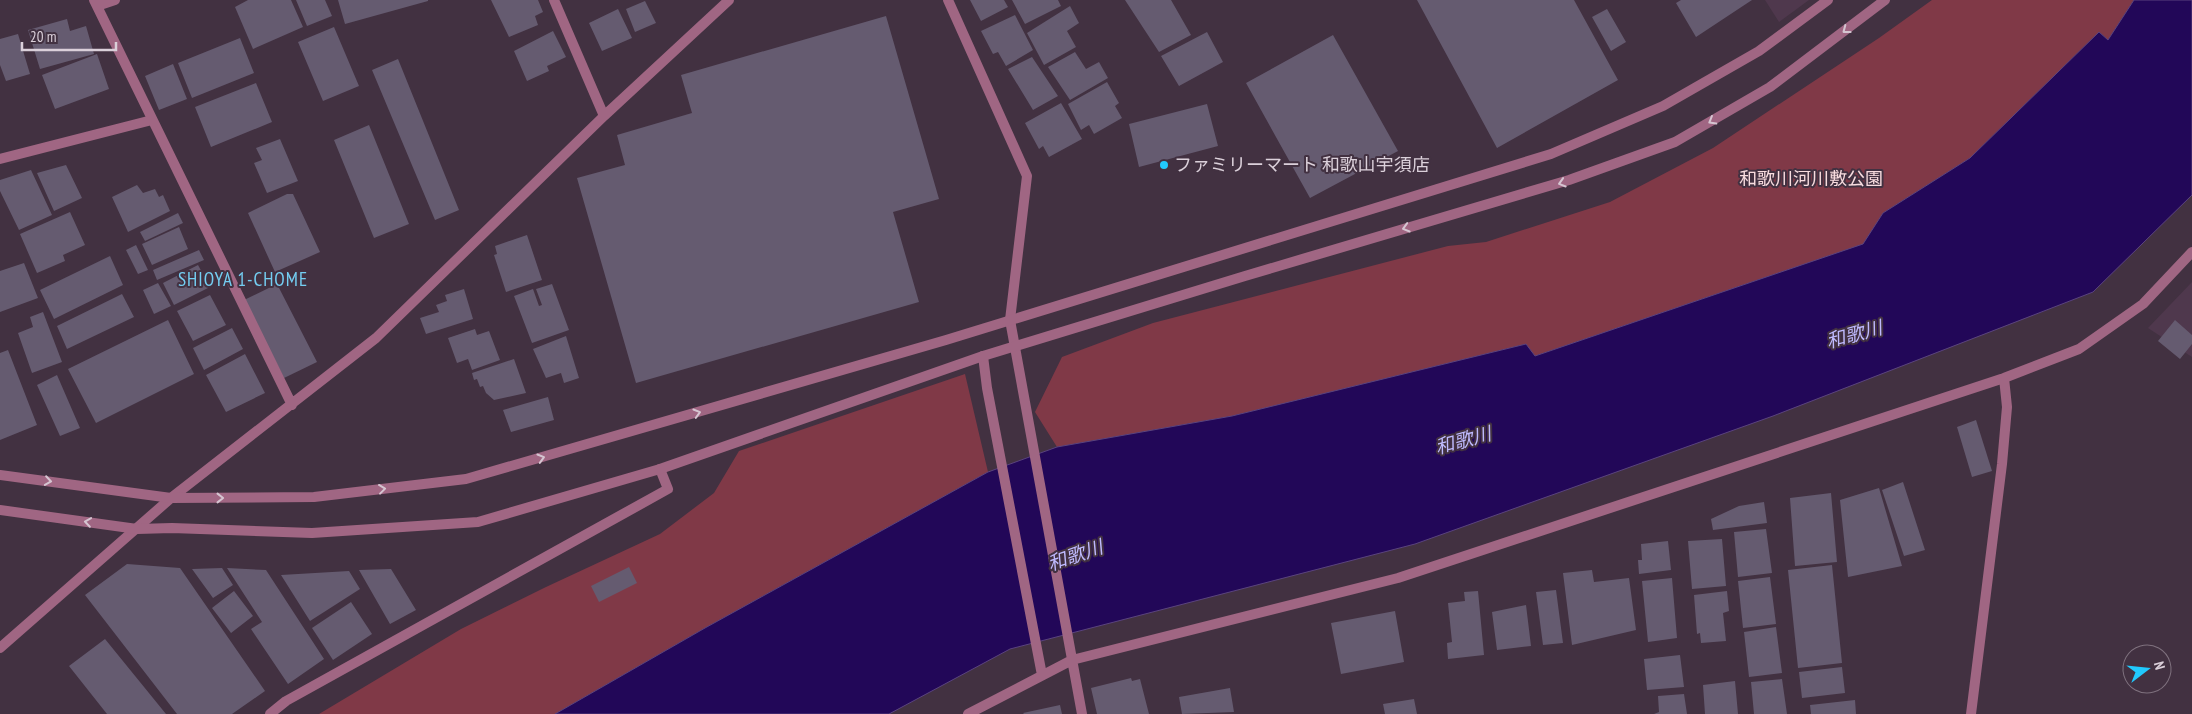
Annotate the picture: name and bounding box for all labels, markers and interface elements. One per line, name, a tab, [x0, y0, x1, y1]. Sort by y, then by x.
scale bar	[22, 20, 116, 52]
one-way arrow	[1843, 24, 1852, 32]
text: 20 m	[30, 27, 56, 46]
one-way arrow	[1708, 114, 1717, 124]
place label: ファミリーマート 和歌山宇須店	[1174, 153, 1430, 176]
marker: ファミリーマート 和歌山宇須店	[1158, 159, 1170, 171]
park label: 和歌川河川敷公園	[1739, 167, 1883, 190]
one-way arrow	[1558, 177, 1567, 187]
one-way arrow	[1402, 223, 1411, 233]
district label: SHIOYA 1-CHOME	[178, 267, 308, 291]
water label: 和歌川	[1823, 315, 1887, 353]
one-way arrow	[693, 408, 702, 419]
water label: 和歌川	[1432, 421, 1496, 459]
one-way arrow	[536, 453, 545, 463]
one-way arrow	[44, 476, 53, 486]
one-way arrow	[378, 484, 386, 495]
one-way arrow	[216, 493, 224, 503]
one-way arrow	[84, 517, 92, 528]
water label: 和歌川	[1044, 534, 1108, 576]
north arrow	[2122, 644, 2172, 694]
text: N	[2150, 659, 2169, 672]

